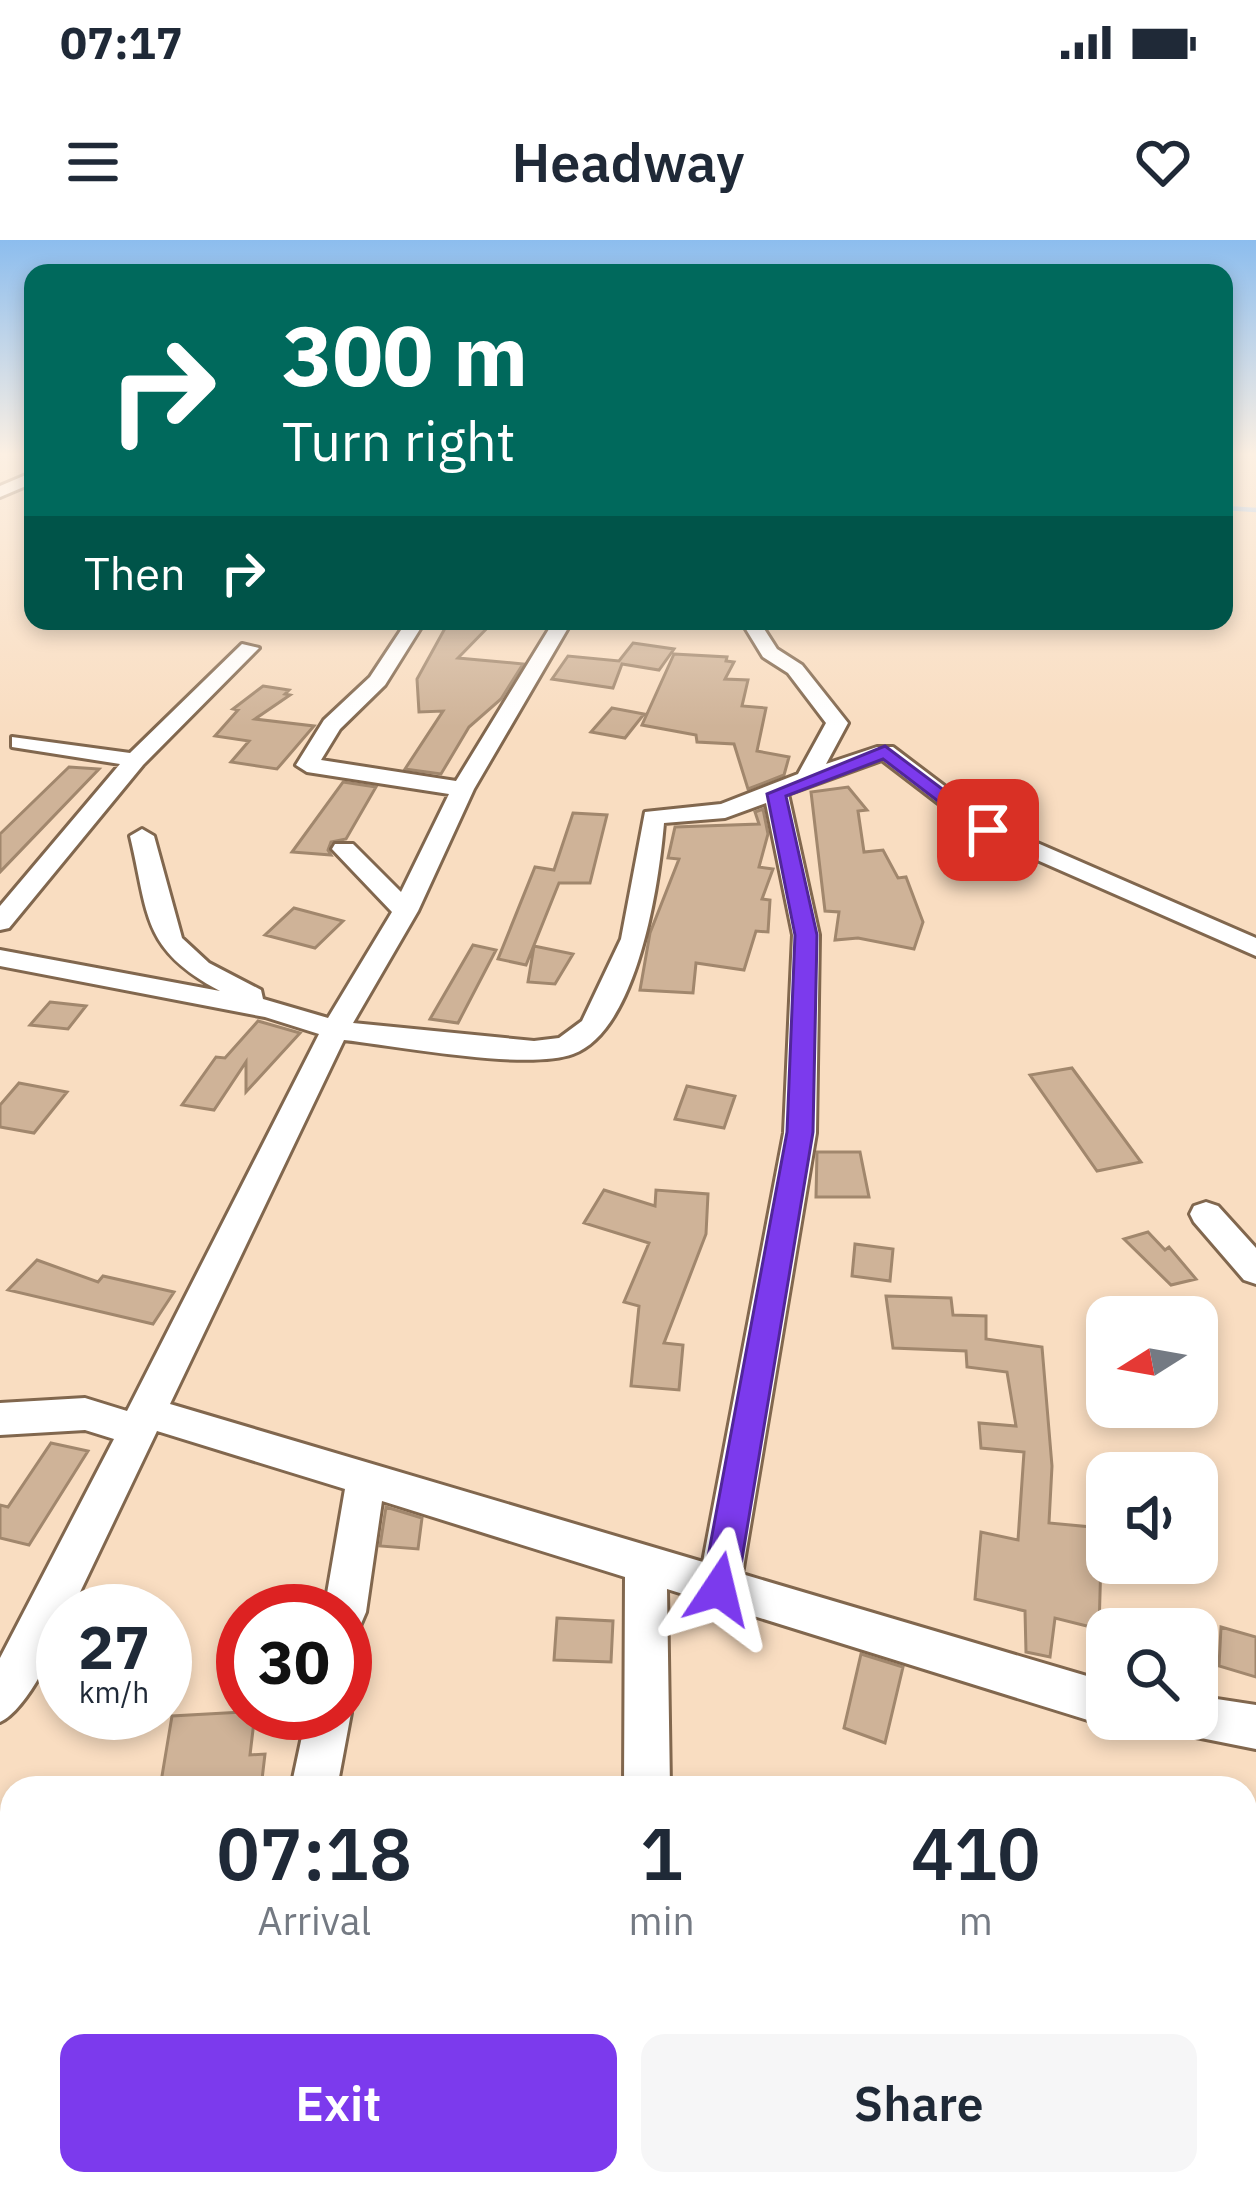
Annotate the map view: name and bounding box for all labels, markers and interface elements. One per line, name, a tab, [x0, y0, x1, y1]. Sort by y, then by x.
text: 07:17	[60, 13, 183, 71]
text: Headway	[511, 127, 745, 197]
icon: menu	[60, 129, 126, 195]
icon: heart	[1130, 129, 1196, 195]
text: 300 m	[282, 300, 528, 409]
icon: right	[84, 312, 240, 468]
text: Turn right	[282, 406, 516, 476]
icon: right	[210, 540, 276, 606]
text: Then	[84, 544, 186, 602]
pin	[937, 779, 1039, 881]
icon: arrive	[955, 797, 1021, 863]
north arrow	[1086, 1296, 1218, 1428]
map controls	[1086, 1296, 1218, 1740]
button: sound	[1086, 1452, 1218, 1584]
position arrow	[656, 1526, 782, 1652]
speed limit sign: 30	[216, 1584, 372, 1740]
text: 27	[78, 1607, 150, 1686]
button: search	[1086, 1608, 1218, 1740]
text: km/h	[79, 1672, 149, 1711]
text: 07:18	[216, 1806, 412, 1900]
text: 1	[640, 1806, 683, 1900]
text: 410	[911, 1806, 1041, 1900]
text: Arrival	[257, 1895, 371, 1946]
text: min	[629, 1895, 695, 1946]
text: m	[959, 1895, 993, 1946]
button: Exit	[60, 2034, 617, 2172]
button: Share	[641, 2034, 1197, 2172]

